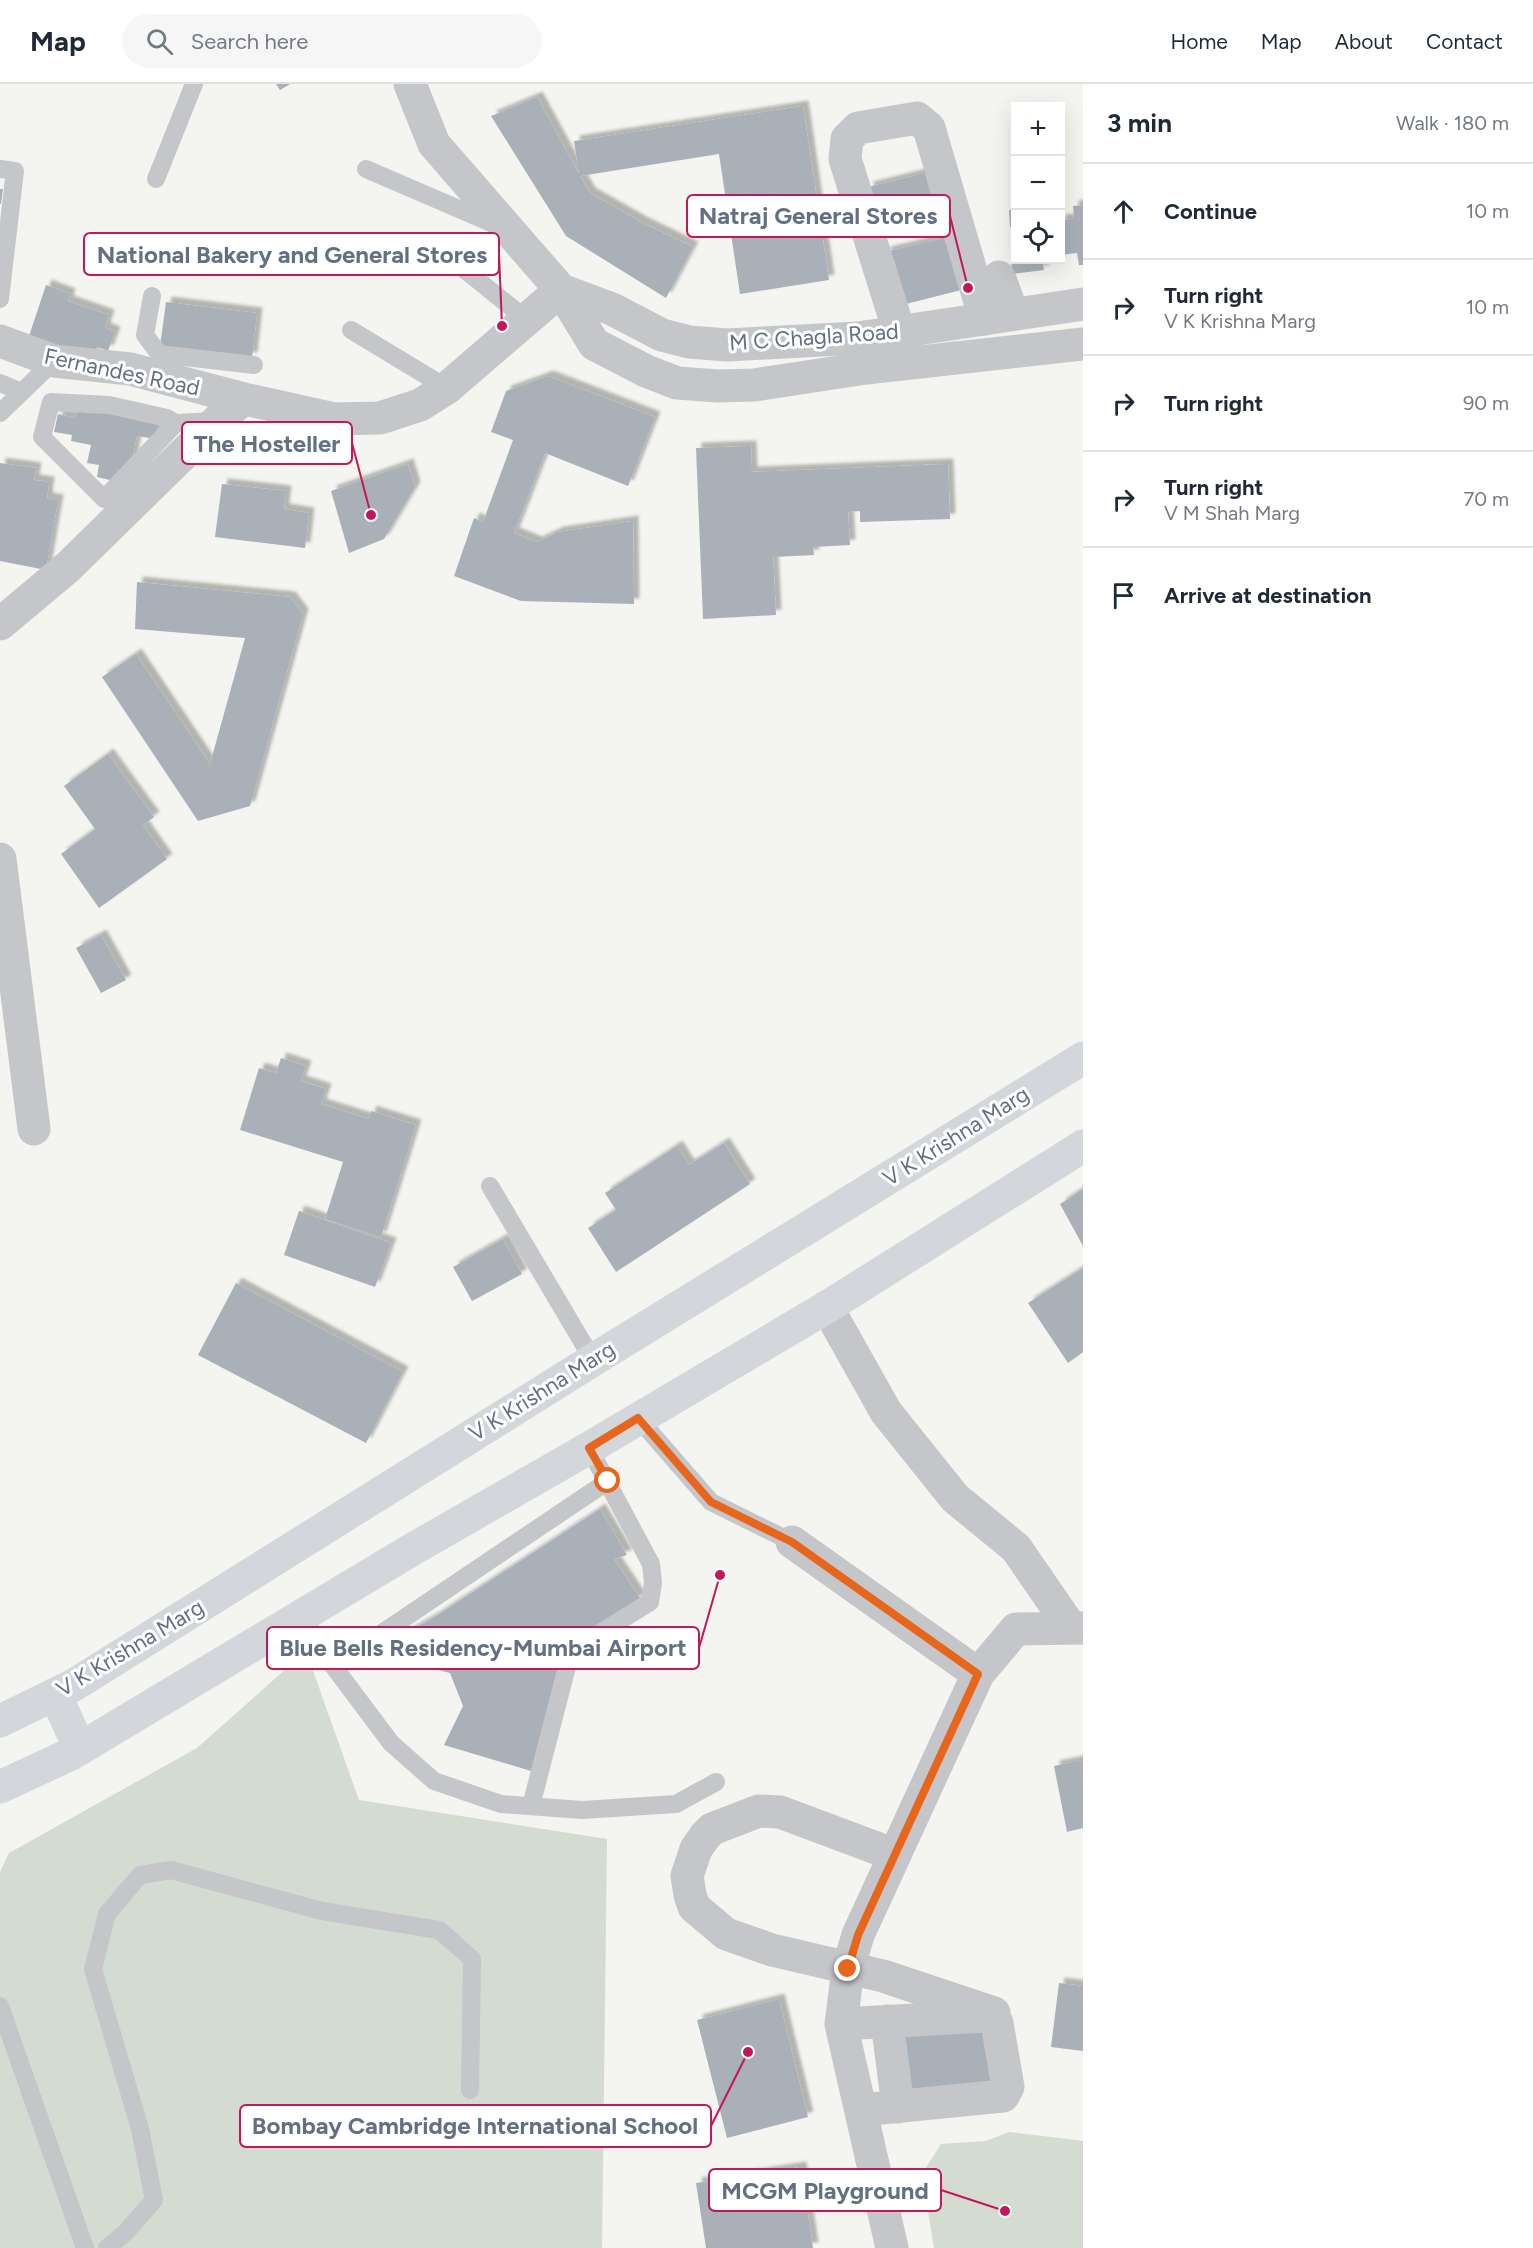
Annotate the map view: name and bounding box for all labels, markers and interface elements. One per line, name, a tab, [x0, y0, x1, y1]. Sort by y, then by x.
search box	[122, 14, 542, 68]
text: Map	[30, 24, 86, 58]
icon: search	[143, 25, 176, 58]
text: Search here	[191, 28, 308, 55]
text: Home	[1171, 29, 1228, 54]
text: Map	[1261, 29, 1302, 54]
text: About	[1335, 29, 1393, 54]
text: Contact	[1426, 29, 1503, 54]
map controls	[1011, 102, 1065, 264]
button: +	[1011, 102, 1065, 156]
text: 3 min	[1107, 107, 1172, 139]
text: Walk · 180 m	[1396, 111, 1509, 135]
button: −	[1011, 156, 1065, 210]
callout: Natraj General Stores	[687, 195, 950, 237]
icon: ahead	[1107, 195, 1140, 228]
text: Continue	[1164, 198, 1257, 225]
text: 10 m	[1466, 199, 1509, 223]
text: Natraj General Stores	[699, 201, 937, 230]
button: locate	[1011, 210, 1065, 264]
callout: National Bakery and General Stores	[84, 233, 499, 275]
text: National Bakery and General Stores	[97, 240, 487, 269]
text: Turn right	[1164, 282, 1263, 309]
icon: right	[1107, 291, 1140, 324]
text: 10 m	[1466, 295, 1509, 319]
text: V K Krishna Marg	[1164, 309, 1316, 333]
street label: M C Chagla Road	[728, 318, 900, 356]
street label: Fernandes Road	[42, 342, 202, 402]
icon: right	[1107, 387, 1140, 420]
text: Turn right	[1164, 390, 1263, 417]
text: 90 m	[1463, 391, 1509, 415]
callout: The Hosteller	[182, 422, 352, 464]
text: The Hosteller	[194, 429, 340, 458]
text: Turn right	[1164, 474, 1263, 501]
icon: right	[1107, 483, 1140, 516]
text: 70 m	[1463, 487, 1509, 511]
text: V M Shah Marg	[1164, 501, 1300, 525]
icon: arrive	[1107, 579, 1140, 612]
text: Arrive at destination	[1164, 582, 1372, 609]
street label: V K Krishna Marg	[878, 1080, 1034, 1192]
street label: V K Krishna Marg	[464, 1335, 620, 1447]
route start	[594, 1467, 620, 1493]
street label: V K Krishna Marg	[51, 1593, 209, 1703]
callout: Blue Bells Residency-Mumbai Airport	[267, 1627, 699, 1669]
text: Blue Bells Residency-Mumbai Airport	[279, 1633, 687, 1662]
route end	[834, 1955, 860, 1981]
callout: Bombay Cambridge International School	[240, 2105, 711, 2147]
text: Bombay Cambridge International School	[252, 2111, 698, 2140]
callout: MCGM Playground	[709, 2169, 941, 2211]
text: MCGM Playground	[721, 2176, 929, 2205]

